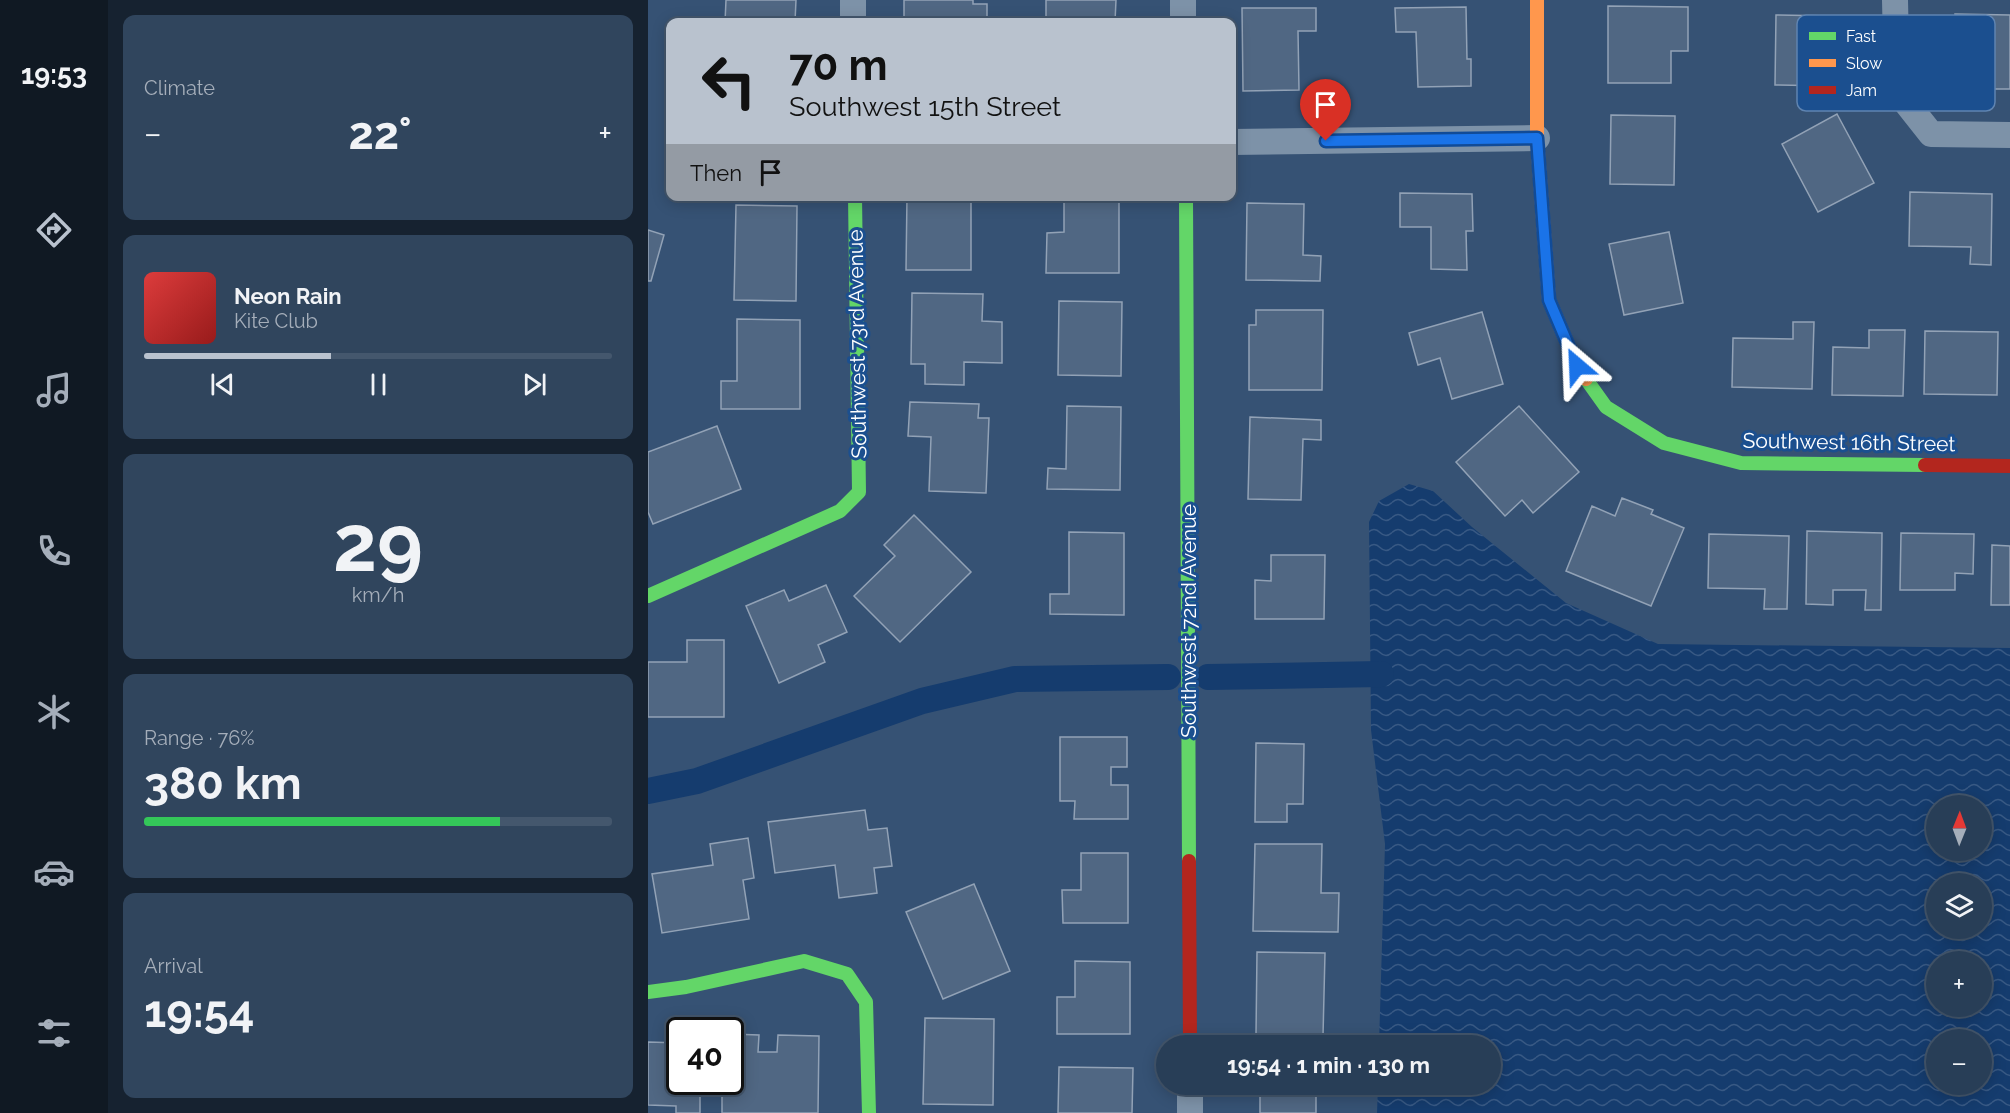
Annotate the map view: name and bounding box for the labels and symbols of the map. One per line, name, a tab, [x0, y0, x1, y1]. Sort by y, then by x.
legend	[1797, 15, 1995, 111]
text: Fast	[1846, 27, 1877, 46]
text: Slow	[1846, 54, 1882, 73]
pin	[1300, 79, 1351, 141]
text: Jam	[1846, 81, 1877, 100]
street label: Southwest 73rd Avenue	[843, 229, 871, 459]
position arrow	[1545, 334, 1609, 398]
street label: Southwest 16th Street	[1742, 428, 1956, 456]
street label: Southwest 72nd Avenue	[1176, 504, 1201, 738]
north arrow	[1926, 795, 1992, 861]
speed limit sign: 40	[666, 1017, 744, 1095]

